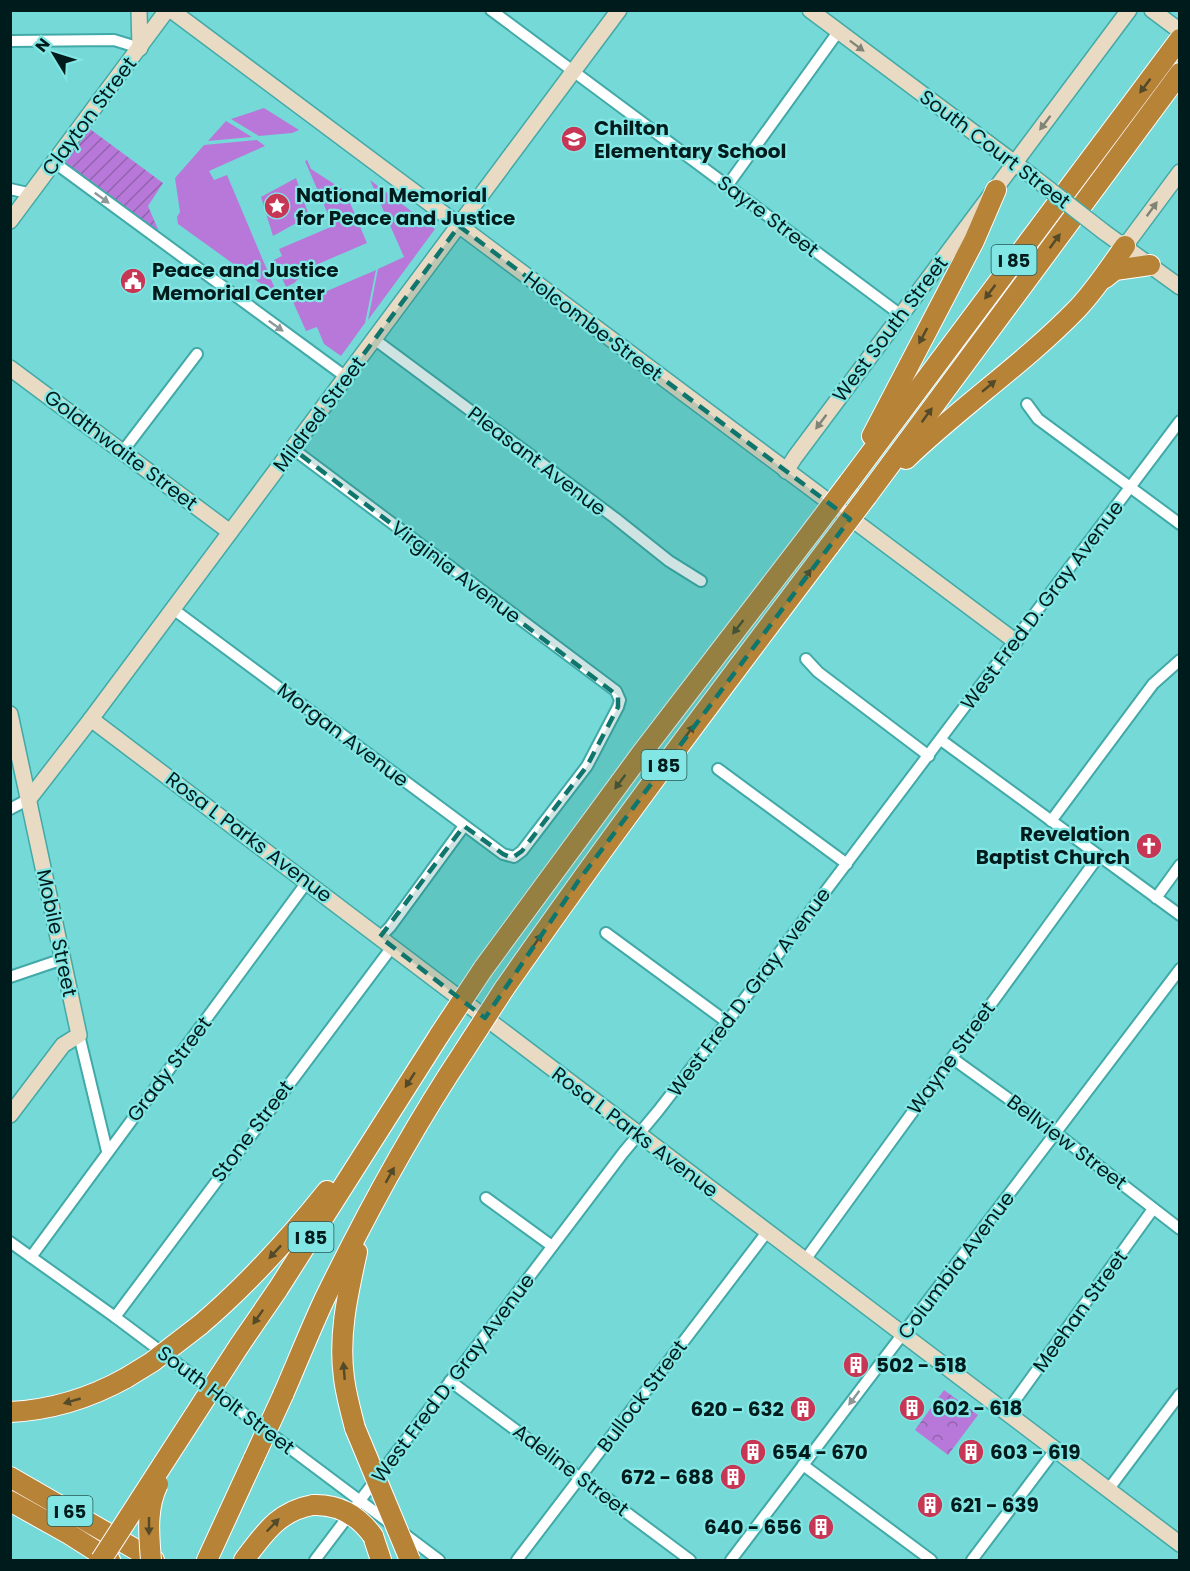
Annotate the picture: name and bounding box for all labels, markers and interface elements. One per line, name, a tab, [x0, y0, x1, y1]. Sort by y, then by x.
north arrow	[24, 24, 84, 84]
text: N	[30, 33, 55, 57]
one-way arrow	[849, 39, 864, 51]
street label: Clayton Street	[35, 51, 143, 181]
one-way arrow	[1139, 78, 1151, 93]
street label: South Court Street	[914, 83, 1076, 215]
place label: Chilton Elementary School	[594, 114, 786, 165]
one-way arrow	[1039, 114, 1051, 130]
school or university icon: Chilton Elementary School	[559, 124, 589, 154]
street label: Sayre Street	[712, 169, 824, 263]
place label: National Memorial for Peace and Justice	[296, 181, 515, 232]
place icon: National Memorial for Peace and Justice	[262, 191, 292, 221]
one-way arrow	[93, 192, 109, 204]
one-way arrow	[1146, 201, 1158, 216]
one-way arrow	[1049, 233, 1061, 249]
road number: I 85	[992, 245, 1036, 275]
street label: West South Street	[826, 250, 954, 408]
place label: Peace and Justice Memorial Center	[152, 256, 339, 307]
street label: Holcombe Street	[518, 265, 668, 387]
public building icon: Peace and Justice Memorial Center	[118, 266, 148, 296]
one-way arrow	[984, 284, 996, 300]
one-way arrow	[267, 320, 283, 332]
one-way arrow	[919, 327, 929, 345]
street label: Mildred Street	[266, 351, 372, 477]
one-way arrow	[981, 380, 996, 393]
street label: Goldthwaite Street	[39, 383, 203, 517]
street label: Pleasant Avenue	[462, 400, 612, 522]
one-way arrow	[921, 407, 933, 423]
one-way arrow	[815, 414, 827, 430]
street label: West Fred D. Gray Avenue	[954, 494, 1130, 716]
street label: Virginia Avenue	[385, 514, 527, 630]
one-way arrow	[800, 569, 812, 585]
one-way arrow	[732, 619, 745, 635]
street label: Morgan Avenue	[272, 676, 414, 794]
one-way arrow	[682, 724, 694, 739]
road number: I 85	[642, 750, 686, 780]
street label: Rosa L Parks Avenue	[160, 765, 338, 909]
one-way arrow	[614, 774, 626, 789]
place label: Revelation Baptist Church	[976, 820, 1130, 871]
church icon: Revelation Baptist Church	[1134, 831, 1164, 861]
street label: Mobile Street	[30, 867, 84, 999]
street label: West Fred D. Gray Avenue	[661, 881, 837, 1103]
one-way arrow	[531, 933, 543, 949]
street label: Wayne Street	[900, 996, 1002, 1120]
street label: Grady Street	[120, 1011, 218, 1127]
street label: Rosa L Parks Avenue	[546, 1060, 724, 1204]
one-way arrow	[404, 1072, 415, 1088]
street label: Stone Street	[204, 1074, 300, 1188]
street label: Bellview Street	[1001, 1088, 1133, 1196]
one-way arrow	[385, 1166, 395, 1183]
street label: Columbia Avenue	[891, 1185, 1021, 1345]
road number: I 85	[288, 1222, 334, 1252]
street label: Meehan Street	[1026, 1244, 1134, 1378]
one-way arrow	[269, 1245, 283, 1259]
street label: West Fred D. Gray Avenue	[365, 1267, 541, 1489]
one-way arrow	[252, 1309, 264, 1325]
street label: Bullock Street	[590, 1334, 694, 1458]
street label: South Holt Street	[151, 1339, 301, 1461]
building icon: 502 - 518	[841, 1350, 871, 1380]
place label: 502 - 518	[876, 1351, 967, 1379]
one-way arrow	[339, 1361, 349, 1380]
one-way arrow	[849, 1390, 861, 1405]
building icon: 602 - 618	[897, 1393, 927, 1423]
building icon: 620 - 632	[788, 1394, 818, 1424]
place label: 602 - 618	[932, 1394, 1023, 1422]
place label: 620 - 632	[690, 1395, 784, 1423]
one-way arrow	[63, 1397, 81, 1406]
street label: Adeline Street	[507, 1417, 635, 1523]
building icon: 654 - 670	[738, 1437, 768, 1467]
building icon: 603 - 619	[956, 1437, 986, 1467]
place label: 654 - 670	[772, 1438, 868, 1466]
place label: 603 - 619	[990, 1438, 1081, 1466]
building icon: 672 - 688	[718, 1462, 748, 1492]
place label: 672 - 688	[620, 1463, 714, 1491]
building icon: 621 - 639	[915, 1490, 945, 1520]
place label: 621 - 639	[950, 1491, 1039, 1519]
road number: I 65	[48, 1496, 92, 1526]
building icon: 640 - 656	[806, 1512, 836, 1542]
place label: 640 - 656	[704, 1513, 802, 1541]
one-way arrow	[144, 1517, 154, 1536]
one-way arrow	[266, 1518, 280, 1533]

